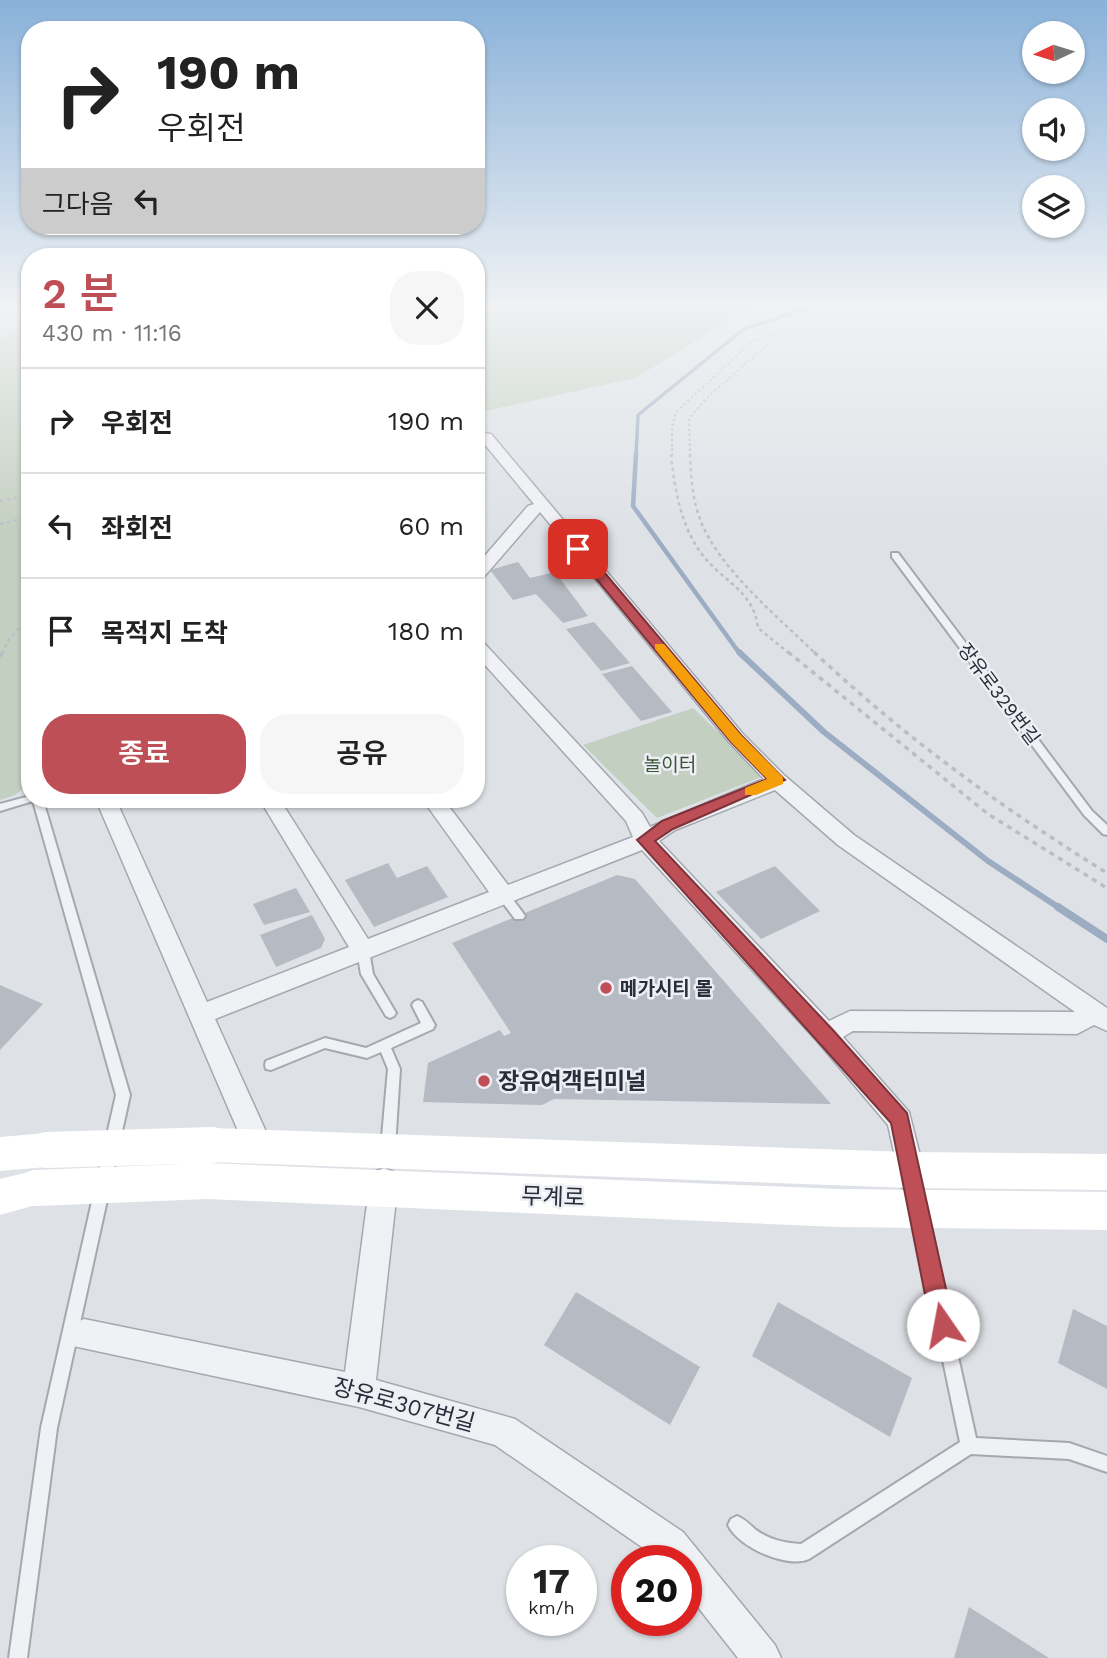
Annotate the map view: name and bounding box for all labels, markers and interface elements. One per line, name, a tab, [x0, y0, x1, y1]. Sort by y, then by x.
north arrow	[1022, 21, 1085, 84]
map controls	[1022, 21, 1085, 238]
text: 190 m	[157, 43, 300, 101]
icon: right	[42, 49, 133, 140]
button: sound	[1022, 98, 1085, 161]
text: 우회전	[157, 109, 245, 147]
button: layers	[1022, 175, 1085, 238]
icon: left	[128, 182, 166, 220]
text: 그다음	[42, 189, 114, 219]
text: 2 분	[42, 269, 118, 318]
button: close	[390, 271, 464, 345]
text: 430 m · 11:16	[42, 320, 182, 347]
icon: right	[42, 402, 80, 440]
text: 190 m	[388, 406, 464, 436]
text: 우회전	[101, 408, 173, 438]
icon: left	[42, 507, 80, 545]
text: 60 m	[398, 511, 464, 541]
text: 좌회전	[101, 513, 173, 543]
pin	[548, 519, 608, 579]
icon: arrive	[559, 530, 597, 568]
icon: arrive	[42, 612, 80, 650]
text: 180 m	[388, 616, 464, 646]
text: 목적지 도착	[101, 618, 228, 648]
street label: 장유로329번길	[953, 639, 1045, 749]
button: 종료	[42, 714, 246, 794]
button: 공유	[260, 714, 464, 794]
park label: 놀이터	[644, 753, 696, 776]
place label: 메가시티 몰	[620, 977, 713, 1000]
marker: 메가시티 몰	[598, 980, 614, 996]
place label: 장유여객터미널	[498, 1068, 646, 1095]
marker: 장유여객터미널	[476, 1073, 492, 1089]
street label: 무계로	[521, 1182, 585, 1212]
position arrow	[906, 1288, 980, 1362]
street label: 장유로307번길	[330, 1373, 478, 1437]
speed limit sign: 20	[611, 1545, 702, 1636]
text: 17	[533, 1560, 570, 1602]
text: km/h	[528, 1597, 575, 1618]

